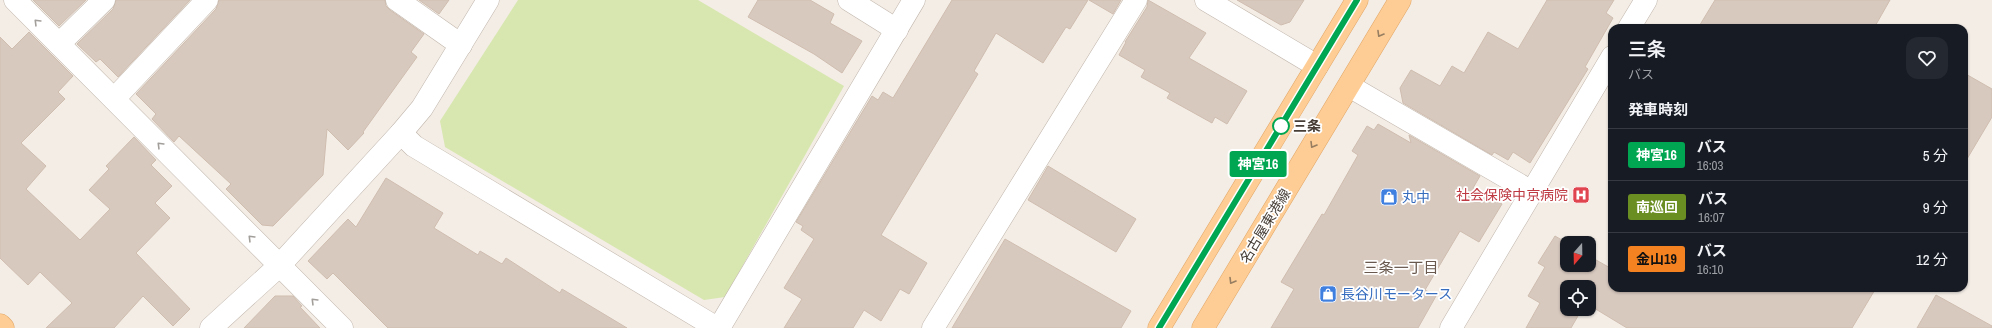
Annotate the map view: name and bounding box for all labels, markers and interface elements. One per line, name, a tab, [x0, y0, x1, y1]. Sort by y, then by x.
one-way arrow	[34, 19, 42, 27]
one-way arrow	[1377, 30, 1384, 37]
text: 三条	[1628, 36, 1666, 62]
button: heart	[1906, 37, 1948, 79]
text: バス	[1628, 66, 1654, 83]
text: 発車時刻	[1628, 99, 1688, 120]
marker: 三条	[1272, 117, 1290, 135]
place label: 三条	[1293, 117, 1321, 135]
text: バス	[1697, 136, 1727, 157]
one-way arrow	[1311, 141, 1318, 148]
one-way arrow	[157, 142, 165, 150]
text: 5 分	[1923, 145, 1948, 166]
text: 神宮16	[1636, 146, 1677, 164]
line badge: 神宮16	[1230, 151, 1286, 177]
text: 神宮16	[1238, 155, 1278, 173]
text: 16:03	[1697, 157, 1723, 174]
street label: 名古屋東港線	[1236, 185, 1294, 267]
hospital icon: 社会保険中京病院	[1571, 185, 1591, 205]
place label: 社会保険中京病院	[1456, 186, 1568, 204]
shop icon: 丸中	[1379, 187, 1399, 207]
place label: 丸中	[1402, 188, 1430, 206]
text: バス	[1698, 188, 1728, 209]
text: 9 分	[1923, 197, 1948, 218]
text: 南巡回	[1636, 198, 1678, 216]
text: 16:07	[1698, 209, 1725, 226]
one-way arrow	[248, 235, 256, 243]
north arrow	[1560, 236, 1596, 272]
map controls	[1560, 236, 1596, 316]
text: バス	[1697, 240, 1727, 261]
text: 12 分	[1916, 249, 1948, 270]
text: 金山19	[1636, 250, 1677, 268]
district label: 三条一丁目	[1363, 257, 1439, 278]
text: 16:10	[1697, 261, 1723, 278]
one-way arrow	[1229, 277, 1236, 284]
button: locate	[1560, 280, 1596, 316]
shop icon: 長谷川モータース	[1318, 284, 1338, 304]
place label: 長谷川モータース	[1341, 285, 1452, 303]
one-way arrow	[311, 298, 319, 306]

